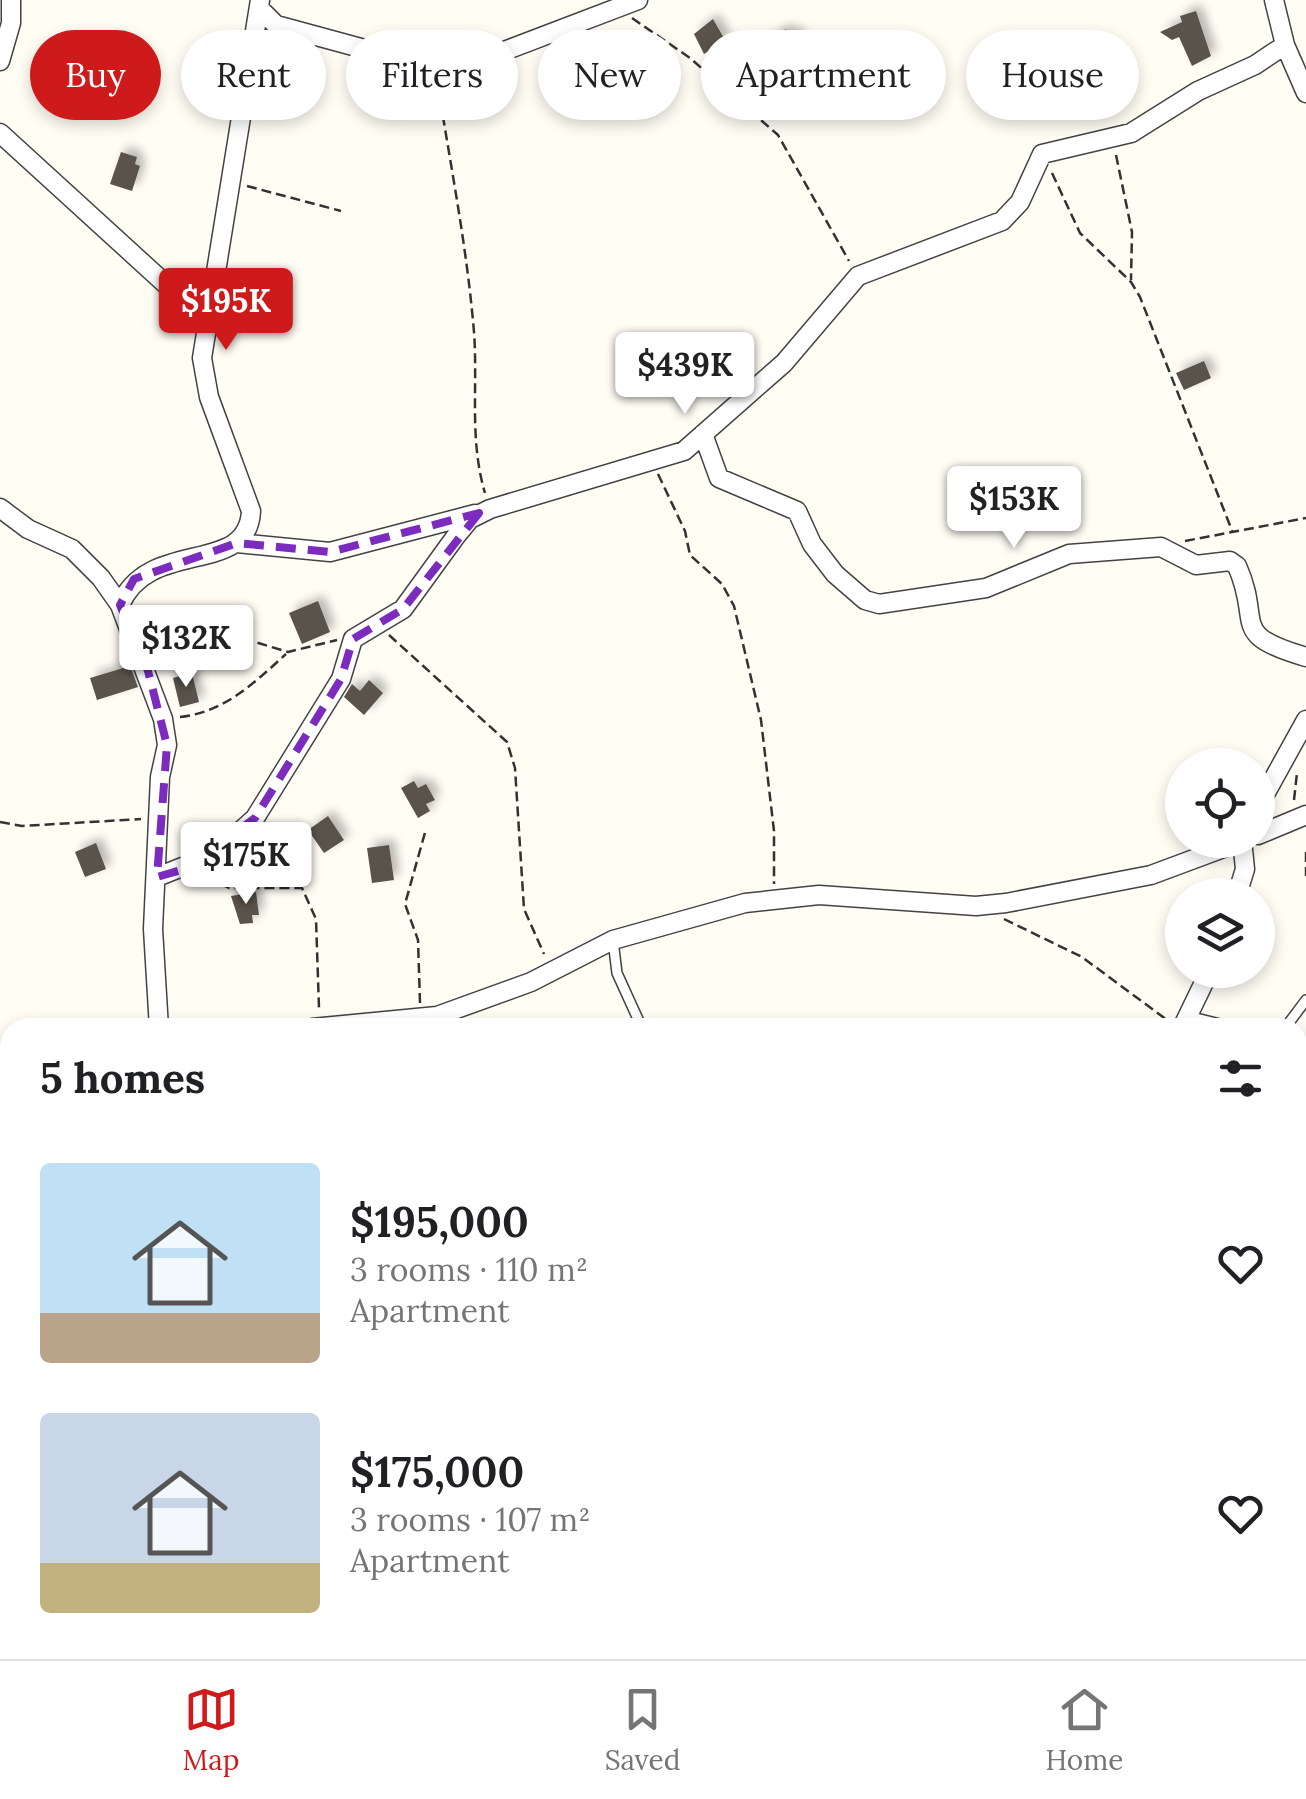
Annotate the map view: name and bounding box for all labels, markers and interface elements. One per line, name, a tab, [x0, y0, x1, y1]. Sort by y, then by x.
chip: Buy	[30, 30, 161, 120]
chip: Rent	[181, 30, 326, 120]
chip: Filters	[346, 30, 518, 120]
chip: New	[538, 30, 681, 120]
chip: Apartment	[701, 30, 946, 120]
chip: House	[966, 30, 1139, 120]
pin: $195K	[156, 268, 296, 353]
text: $195K	[181, 280, 271, 321]
pin: $439K	[615, 332, 755, 417]
text: $439K	[637, 344, 733, 385]
pin: $153K	[944, 466, 1084, 551]
text: $153K	[969, 478, 1059, 519]
pin: $132K	[116, 605, 256, 690]
text: $132K	[141, 617, 231, 658]
map controls	[1165, 748, 1275, 988]
button: locate	[1165, 748, 1275, 858]
pin: $175K	[176, 822, 316, 907]
text: $175K	[203, 834, 289, 875]
button: layers	[1165, 878, 1275, 988]
text: 5 homes	[40, 1051, 205, 1105]
icon: filters	[1213, 1051, 1268, 1106]
text: $195,000	[350, 1195, 529, 1249]
icon: home	[120, 1203, 240, 1323]
icon: heart	[1213, 1236, 1268, 1291]
text: 3 rooms · 110 m²	[350, 1249, 588, 1290]
text: Apartment	[350, 1290, 510, 1331]
text: $175,000	[350, 1445, 524, 1499]
icon: home	[120, 1453, 240, 1573]
icon: heart	[1213, 1486, 1268, 1541]
text: 3 rooms · 107 m²	[350, 1499, 590, 1540]
text: Apartment	[350, 1540, 510, 1581]
tab: Map	[183, 1682, 239, 1778]
tab: Saved	[605, 1682, 680, 1778]
tab: Home	[1046, 1682, 1123, 1778]

